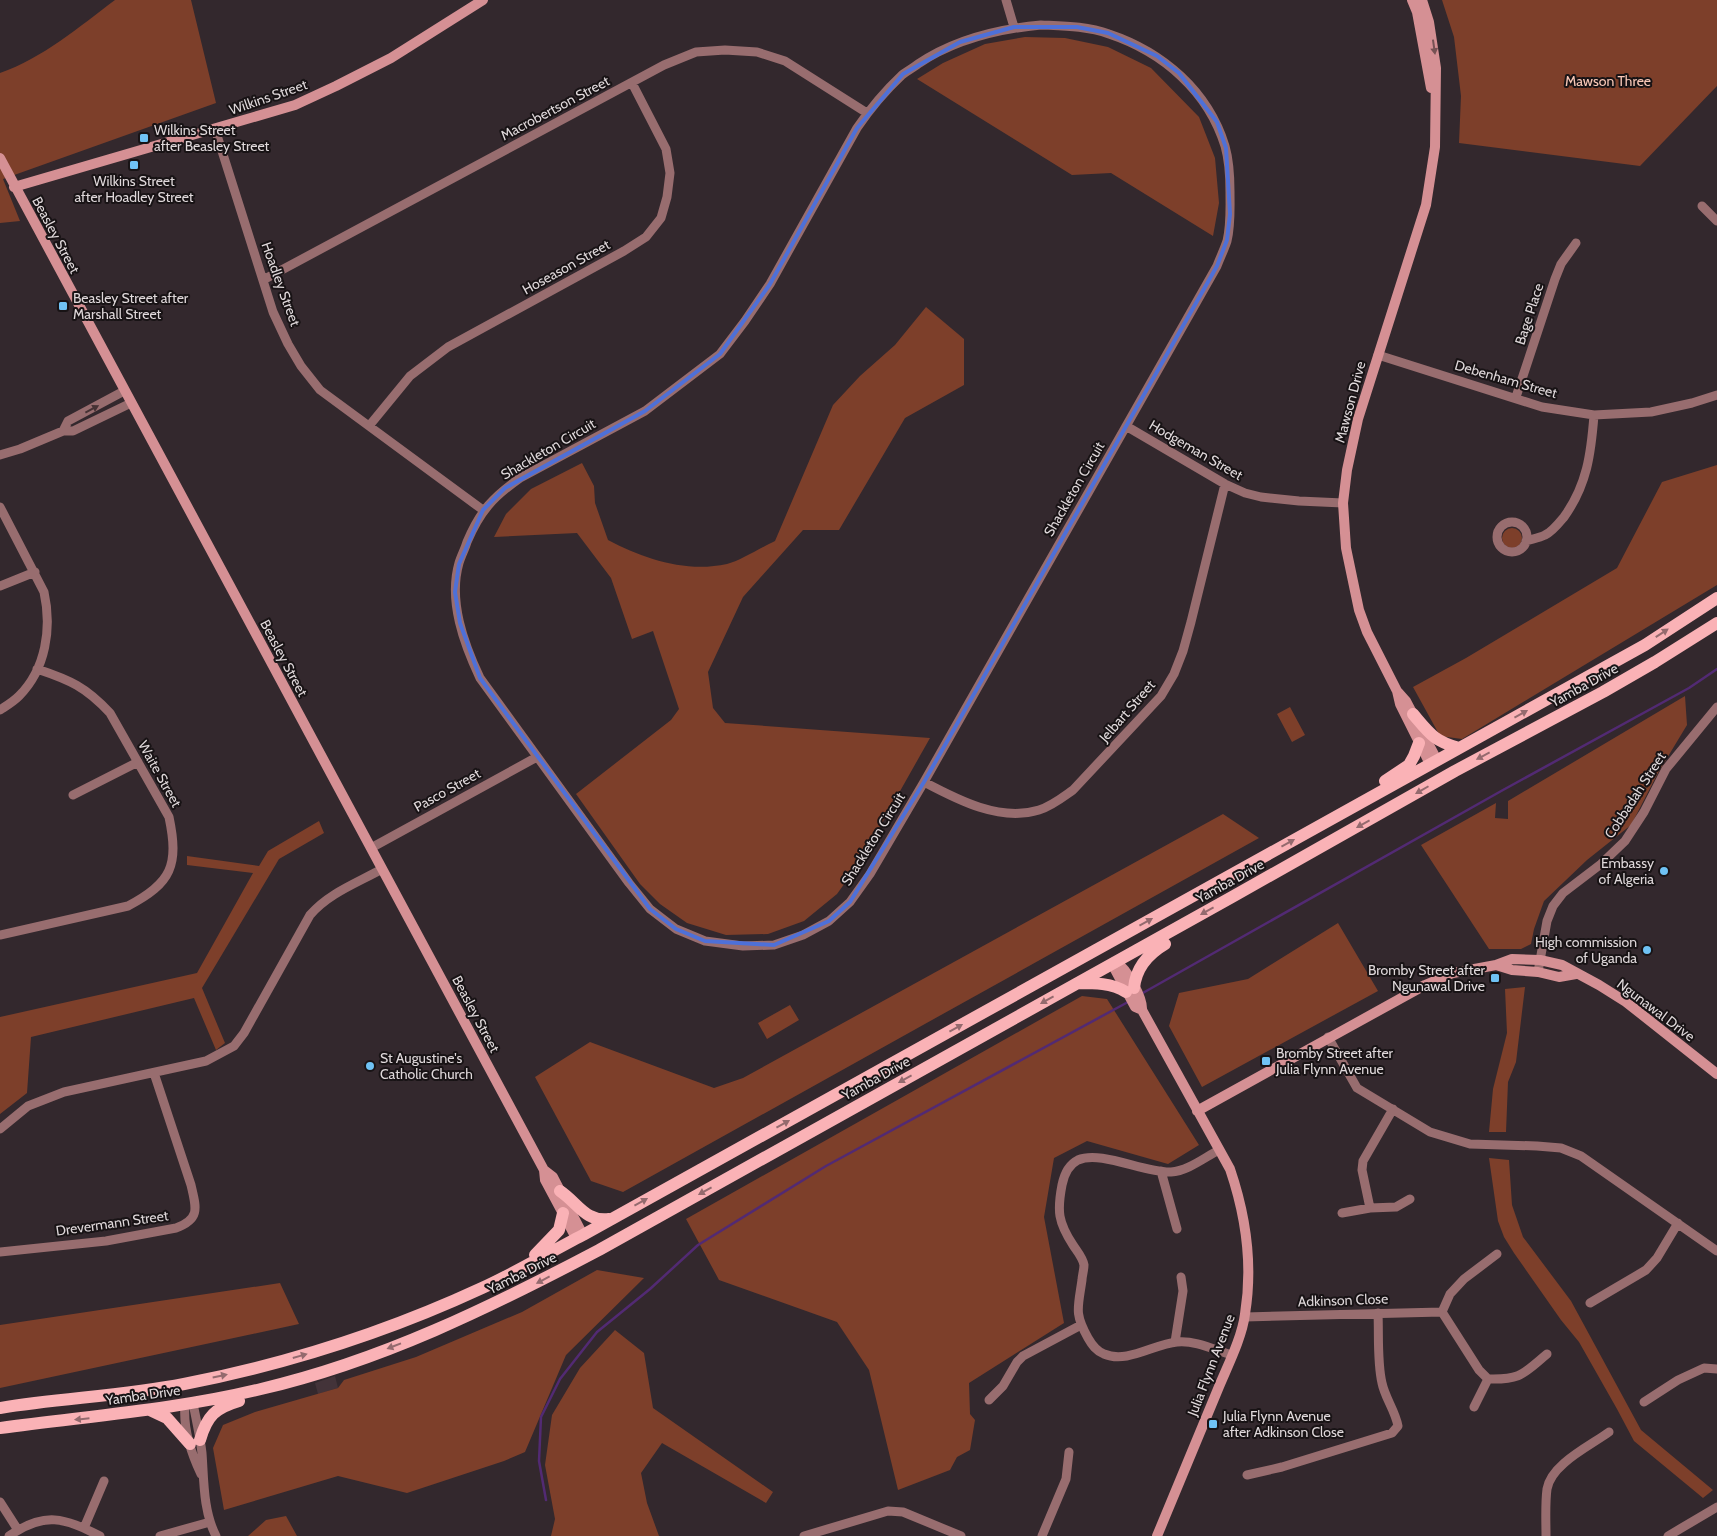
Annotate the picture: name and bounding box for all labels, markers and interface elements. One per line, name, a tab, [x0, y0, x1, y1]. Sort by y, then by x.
one-way arrow	[1430, 39, 1438, 55]
street label: Macrobertson Street	[497, 72, 613, 144]
park label: Mawson Three	[1565, 72, 1651, 90]
street label: Wilkins Street	[227, 75, 310, 119]
place label: Wilkins Street after Beasley Street	[154, 121, 270, 155]
marker: Wilkins Street after Beasley Street	[138, 132, 150, 144]
marker: Wilkins Street after Hoadley Street	[128, 159, 140, 171]
place label: Wilkins Street after Hoadley Street	[74, 172, 194, 206]
street label: Beasley Street	[28, 193, 84, 277]
street label: Hoseason Street	[519, 235, 613, 299]
street label: Hoadley Street	[257, 239, 305, 329]
street label: Bage Place	[1511, 281, 1547, 347]
place label: Beasley Street after Marshall Street	[73, 289, 189, 323]
marker: Beasley Street after Marshall Street	[57, 300, 69, 312]
street label: Debenham Street	[1453, 356, 1560, 402]
street label: Mawson Drive	[1330, 359, 1370, 445]
one-way arrow	[84, 405, 99, 413]
street label: Shackleton Circuit	[497, 414, 599, 483]
street label: Hodgeman Street	[1146, 416, 1246, 484]
street label: Shackleton Circuit	[1040, 438, 1109, 540]
street label: Beasley Street	[256, 616, 312, 700]
one-way arrow	[1656, 629, 1669, 638]
street label: Yamba Drive	[1546, 659, 1621, 712]
street label: Jelbart Street	[1094, 676, 1159, 747]
one-way arrow	[1514, 710, 1528, 718]
street label: Waite Street	[134, 738, 186, 811]
street label: Cobbadah Street	[1600, 748, 1670, 842]
one-way arrow	[1477, 752, 1490, 761]
street label: Pasco Street	[411, 764, 484, 816]
one-way arrow	[1416, 786, 1429, 795]
street label: Shackleton Circuit	[837, 789, 909, 889]
one-way arrow	[1355, 820, 1370, 828]
one-way arrow	[1281, 839, 1295, 847]
place label: Embassy of Algeria	[1599, 854, 1654, 888]
street label: Yamba Drive	[1192, 855, 1267, 908]
marker: Embassy of Algeria	[1658, 865, 1670, 877]
one-way arrow	[1200, 907, 1213, 916]
one-way arrow	[1139, 918, 1153, 926]
place label: High commission of Uganda	[1535, 933, 1637, 967]
marker: High commission of Uganda	[1641, 944, 1653, 956]
place label: Bromby Street after Ngunawal Drive	[1368, 961, 1486, 995]
street label: Beasley Street	[448, 972, 504, 1056]
marker: Bromby Street after Ngunawal Drive	[1489, 972, 1501, 984]
street label: Ngunawal Drive	[1613, 975, 1699, 1045]
one-way arrow	[1041, 996, 1054, 1005]
one-way arrow	[949, 1023, 962, 1032]
place label: Bromby Street after Julia Flynn Avenue	[1275, 1044, 1394, 1078]
place label: St Augustine's Catholic Church	[380, 1049, 473, 1083]
street label: Yamba Drive	[838, 1052, 913, 1105]
marker: Bromby Street after Julia Flynn Avenue	[1260, 1055, 1272, 1067]
marker: St Augustine's Catholic Church	[364, 1060, 376, 1072]
one-way arrow	[898, 1075, 913, 1083]
one-way arrow	[776, 1119, 790, 1128]
one-way arrow	[698, 1186, 712, 1195]
one-way arrow	[634, 1198, 647, 1207]
street label: Drevermann Street	[55, 1206, 170, 1240]
street label: Yamba Drive	[484, 1248, 560, 1299]
one-way arrow	[535, 1276, 550, 1284]
street label: Adkinson Close	[1298, 1289, 1388, 1311]
street label: Julia Flynn Avenue	[1183, 1311, 1239, 1419]
one-way arrow	[387, 1343, 402, 1350]
one-way arrow	[292, 1351, 307, 1359]
one-way arrow	[212, 1372, 227, 1380]
street label: Yamba Drive	[104, 1381, 181, 1409]
place label: Julia Flynn Avenue after Adkinson Close	[1222, 1407, 1344, 1441]
one-way arrow	[74, 1415, 90, 1423]
marker: Julia Flynn Avenue after Adkinson Close	[1207, 1418, 1219, 1430]

